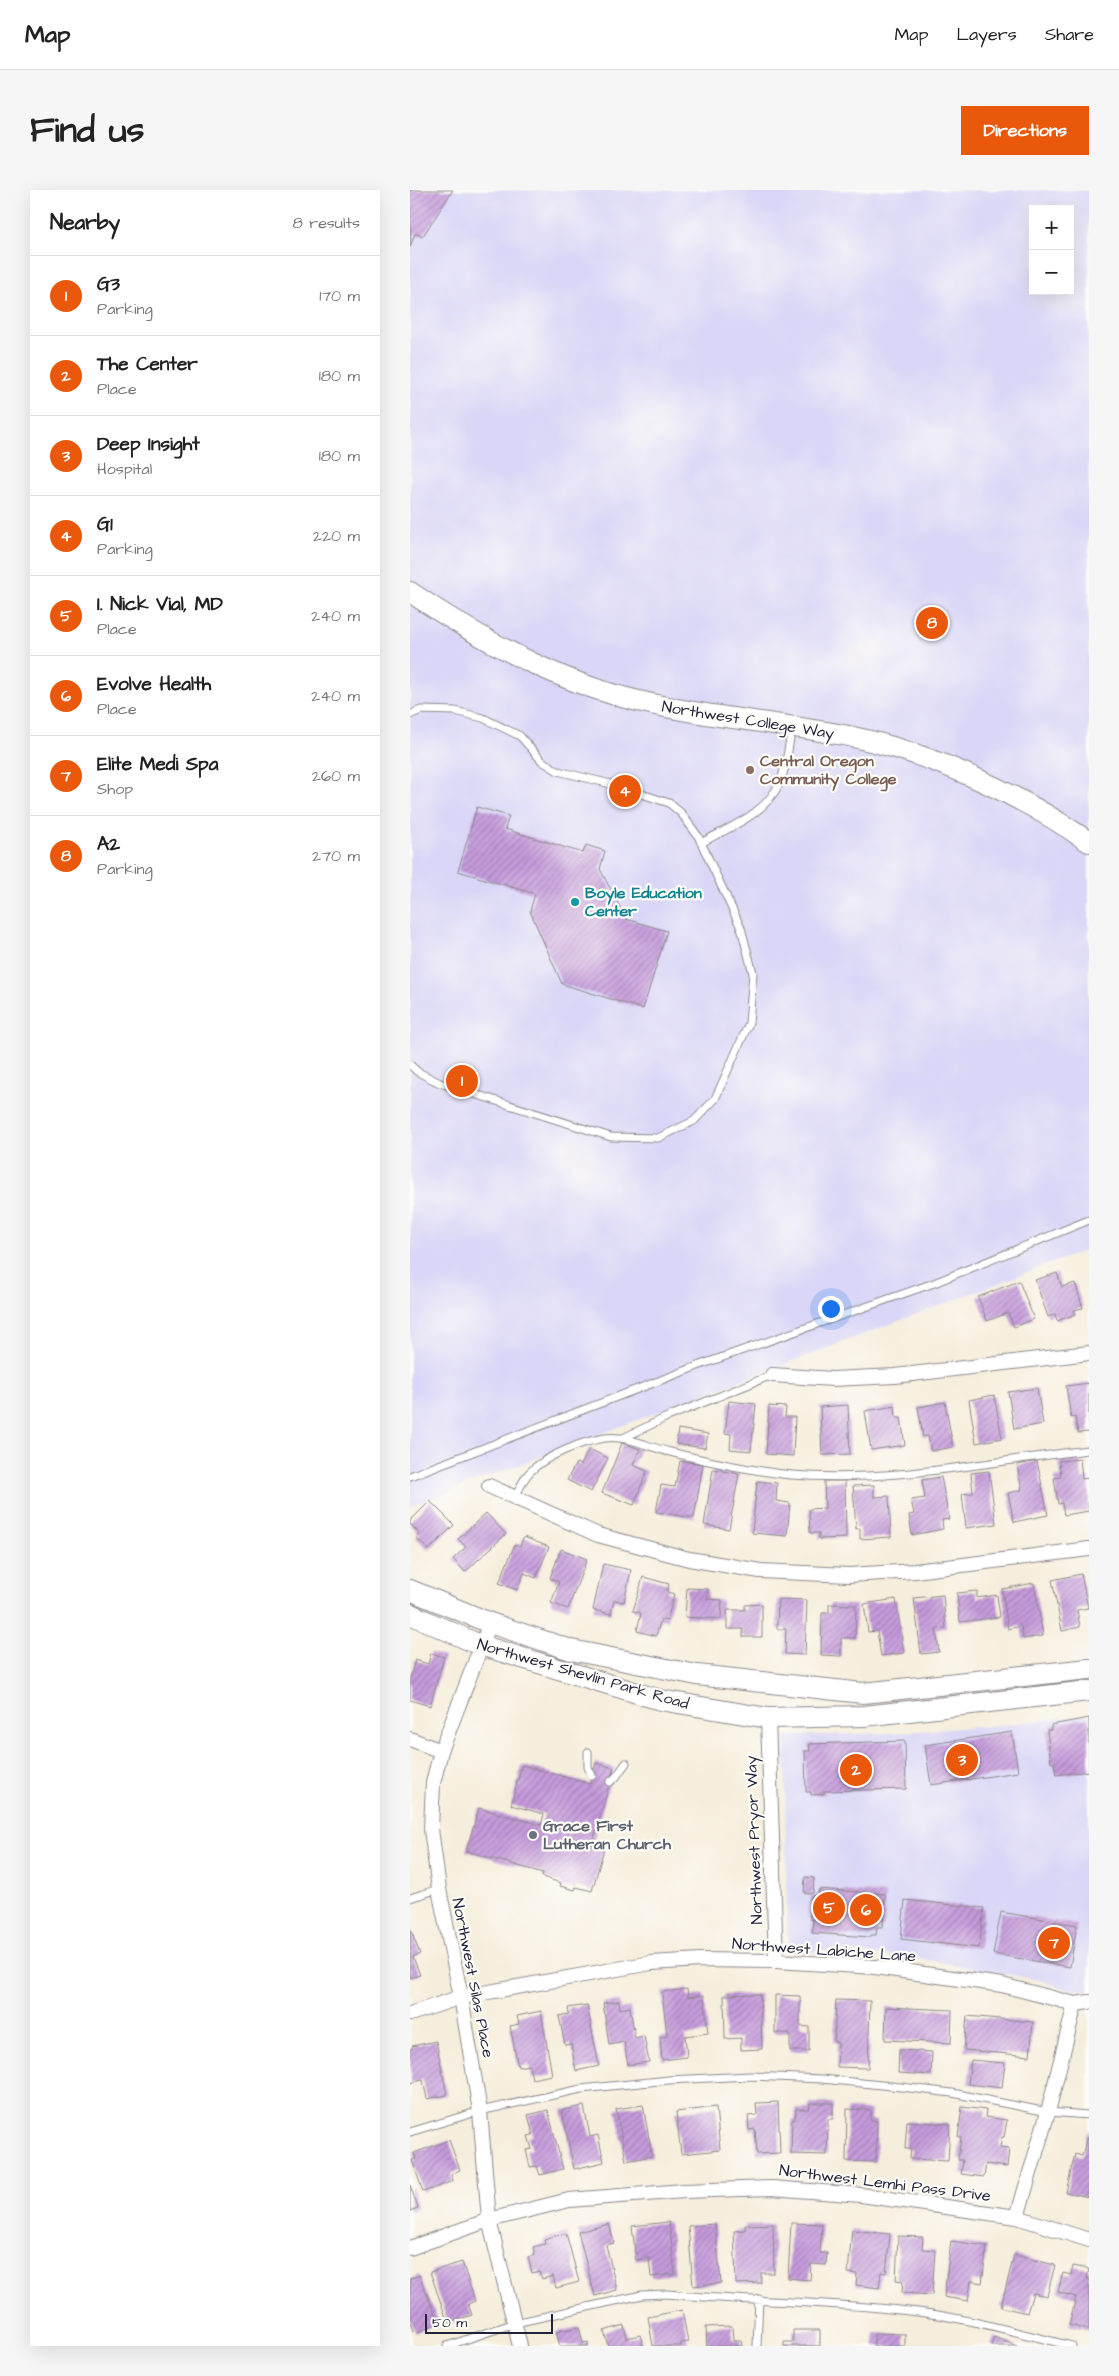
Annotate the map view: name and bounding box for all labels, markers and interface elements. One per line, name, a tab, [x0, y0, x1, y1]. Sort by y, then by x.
text: Map	[25, 18, 70, 52]
text: Map	[894, 22, 928, 47]
text: Layers	[956, 22, 1017, 47]
text: Share	[1045, 22, 1094, 47]
text: Find us	[30, 106, 144, 155]
button: Directions	[961, 106, 1089, 155]
map controls	[1029, 205, 1074, 295]
button: +	[1029, 205, 1074, 250]
text: Nearby	[50, 208, 120, 237]
text: 8 results	[293, 212, 360, 234]
button: −	[1029, 250, 1074, 295]
text: G3	[97, 271, 120, 298]
text: 1	[65, 285, 67, 307]
text: 170 m	[319, 285, 360, 307]
text: Parking	[97, 298, 153, 320]
text: The Center	[97, 351, 198, 378]
text: 2	[61, 365, 71, 387]
text: 180 m	[319, 365, 360, 387]
text: Place	[97, 378, 137, 400]
text: Deep Insight	[97, 431, 200, 458]
text: 3	[62, 445, 70, 467]
text: 180 m	[319, 445, 360, 467]
text: Hospital	[97, 458, 152, 480]
text: G1	[97, 511, 113, 538]
text: 4	[61, 525, 71, 547]
text: 220 m	[313, 525, 360, 547]
text: Parking	[97, 538, 153, 560]
text: I. Nick Vial, MD	[97, 591, 223, 618]
pin: 8	[916, 604, 948, 642]
text: 5	[60, 605, 72, 627]
text: 240 m	[311, 605, 360, 627]
text: Place	[97, 618, 137, 640]
text: Evolve Health	[97, 671, 211, 698]
text: 6	[61, 685, 71, 707]
text: 240 m	[311, 685, 360, 707]
street label: Northwest College Way	[660, 696, 836, 745]
text: Place	[97, 698, 137, 720]
place label: Central Oregon Community College	[760, 750, 897, 792]
text: Elite Medi Spa	[97, 751, 218, 778]
marker: Central Oregon Community College	[744, 764, 756, 776]
text: 7	[61, 765, 71, 787]
text: 260 m	[312, 765, 360, 787]
pin: 4	[609, 772, 641, 810]
text: Shop	[97, 778, 133, 800]
text: A2	[97, 831, 120, 858]
text: 8	[61, 845, 71, 867]
text: 270 m	[312, 845, 360, 867]
text: Parking	[97, 858, 153, 880]
place label: Boyle Education Center	[585, 882, 702, 922]
marker: Boyle Education Center	[569, 896, 581, 908]
pin: 1	[446, 1062, 478, 1100]
your location	[818, 1296, 844, 1322]
street label: Northwest Shevlin Park Road	[475, 1633, 691, 1715]
pin: 3	[946, 1741, 978, 1779]
pin: 2	[840, 1751, 872, 1789]
street label: Northwest Pryor Way	[740, 1755, 769, 1925]
place label: Grace First Lutheran Church	[543, 1815, 672, 1855]
marker: Grace First Lutheran Church	[527, 1829, 539, 1841]
pin: 5	[813, 1889, 845, 1927]
pin: 6	[850, 1891, 882, 1929]
street label: Northwest Silas Place	[447, 1896, 499, 2060]
pin: 7	[1038, 1924, 1070, 1962]
street label: Northwest Labiche Lane	[731, 1933, 917, 1967]
street label: Northwest Lemhi Pass Drive	[778, 2159, 992, 2207]
scale bar	[425, 2311, 552, 2334]
text: 50 m	[432, 2313, 467, 2333]

